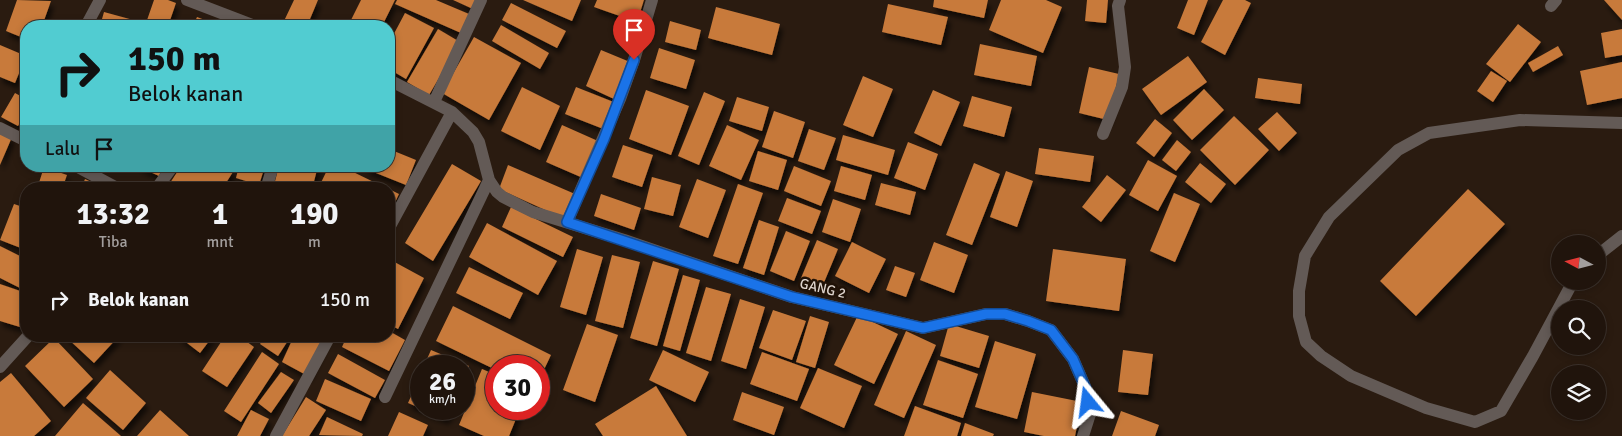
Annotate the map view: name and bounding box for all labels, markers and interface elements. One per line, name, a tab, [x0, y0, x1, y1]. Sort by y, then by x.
pin	[613, 9, 655, 60]
icon: arrive	[620, 16, 648, 44]
text: 150 m	[128, 37, 221, 80]
icon: right	[45, 40, 110, 105]
text: Belok kanan	[128, 80, 243, 107]
icon: arrive	[90, 135, 118, 163]
text: Lalu	[45, 137, 80, 161]
text: 13:32	[76, 196, 150, 233]
text: 1	[212, 196, 228, 233]
text: 190	[290, 196, 339, 233]
text: Tiba	[99, 232, 128, 252]
text: mnt	[206, 232, 234, 252]
text: m	[308, 232, 321, 252]
north arrow	[1551, 235, 1606, 290]
map controls	[1551, 235, 1606, 420]
street label: GANG 2	[798, 275, 848, 302]
icon: right	[45, 286, 73, 314]
text: Belok kanan	[88, 288, 189, 312]
text: 150 m	[320, 288, 370, 312]
button: search	[1551, 300, 1606, 355]
speed limit sign: 30	[485, 355, 550, 420]
button: layers	[1551, 365, 1606, 420]
text: 26	[429, 366, 456, 397]
position arrow	[1061, 375, 1113, 427]
text: km/h	[429, 392, 456, 407]

